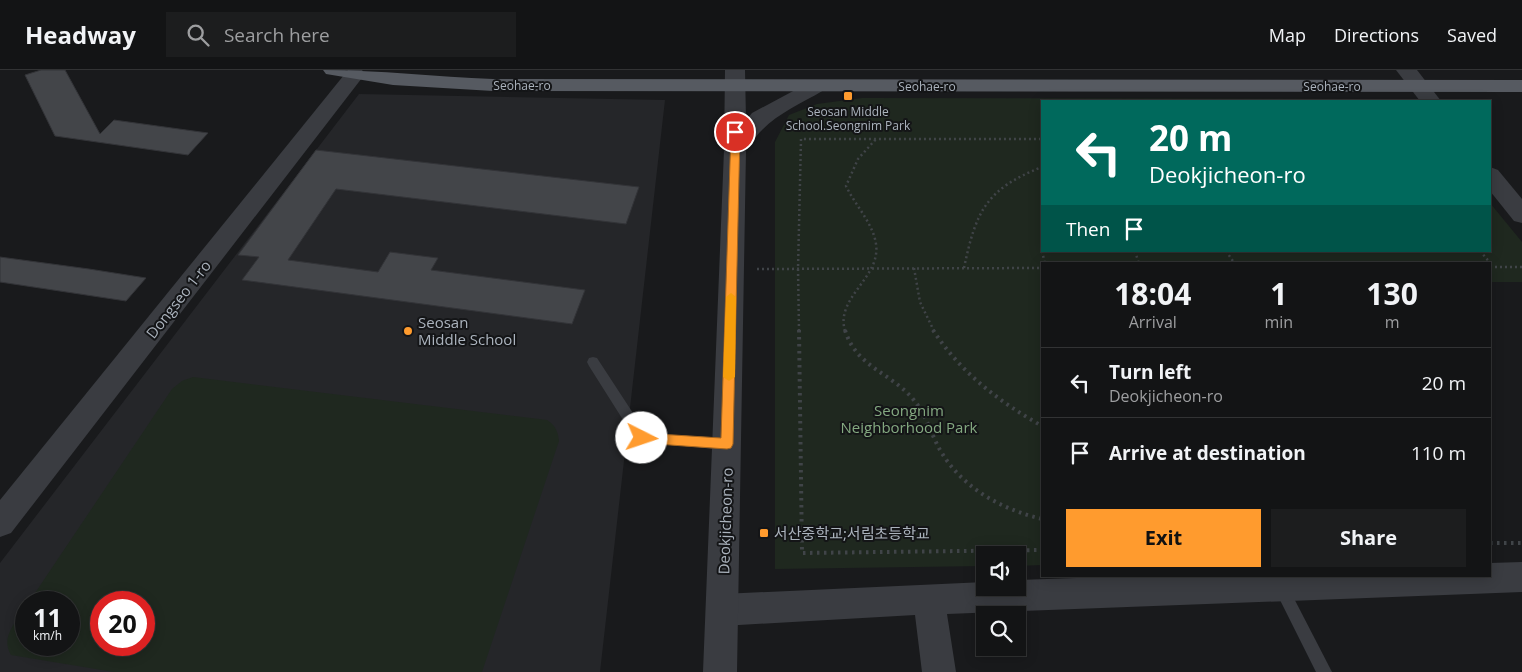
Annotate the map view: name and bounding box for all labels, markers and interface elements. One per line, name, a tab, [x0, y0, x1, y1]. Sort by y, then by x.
search box	[166, 12, 516, 57]
text: Headway	[25, 18, 136, 51]
icon: search	[184, 21, 212, 49]
text: Search here	[224, 22, 330, 48]
text: Map	[1269, 23, 1306, 47]
text: Directions	[1334, 23, 1419, 47]
text: Saved	[1447, 23, 1497, 47]
street label: Seohae-ro	[493, 77, 551, 94]
street label: Seohae-ro	[898, 78, 956, 95]
street label: Seohae-ro	[1303, 78, 1361, 95]
marker: Seosan Middle School.Seongnim Park	[842, 90, 854, 102]
place label: Seosan Middle School.Seongnim Park	[786, 103, 911, 134]
pin	[714, 111, 756, 153]
text: 20 m	[1149, 114, 1232, 161]
icon: arrive	[721, 118, 749, 146]
icon: left	[1066, 120, 1131, 185]
text: Deokjicheon-ro	[1149, 159, 1306, 189]
icon: arrive	[1120, 215, 1148, 243]
text: Then	[1066, 216, 1110, 242]
street label: Dongseo 1-ro	[141, 256, 215, 342]
text: 18:04	[1114, 273, 1191, 314]
text: 1	[1270, 273, 1287, 314]
text: 130	[1366, 273, 1418, 314]
text: Arrival	[1129, 311, 1177, 333]
text: min	[1265, 311, 1293, 333]
text: m	[1385, 311, 1400, 333]
place label: Seosan Middle School	[418, 312, 516, 349]
marker: Seosan Middle School	[402, 325, 414, 337]
text: Turn left	[1109, 359, 1191, 385]
icon: left	[1066, 369, 1094, 397]
text: 20 m	[1422, 370, 1466, 396]
text: Deokjicheon-ro	[1109, 385, 1223, 407]
park label: Seongnim Neighborhood Park	[841, 400, 978, 437]
position arrow	[615, 411, 667, 463]
icon: arrive	[1066, 439, 1094, 467]
text: Arrive at destination	[1109, 440, 1306, 466]
text: 110 m	[1411, 440, 1466, 466]
street label: Deokjicheon-ro	[713, 467, 737, 575]
button: Exit	[1066, 509, 1261, 567]
button: Share	[1271, 509, 1466, 567]
place label: 서산중학교;서림초등학교	[774, 523, 930, 543]
marker: 서산중학교;서림초등학교	[758, 527, 770, 539]
map controls	[976, 546, 1026, 656]
button: sound	[976, 546, 1026, 596]
speed limit sign: 20	[90, 591, 155, 656]
text: 11	[33, 600, 62, 634]
button: search	[976, 606, 1026, 656]
text: km/h	[33, 627, 62, 644]

